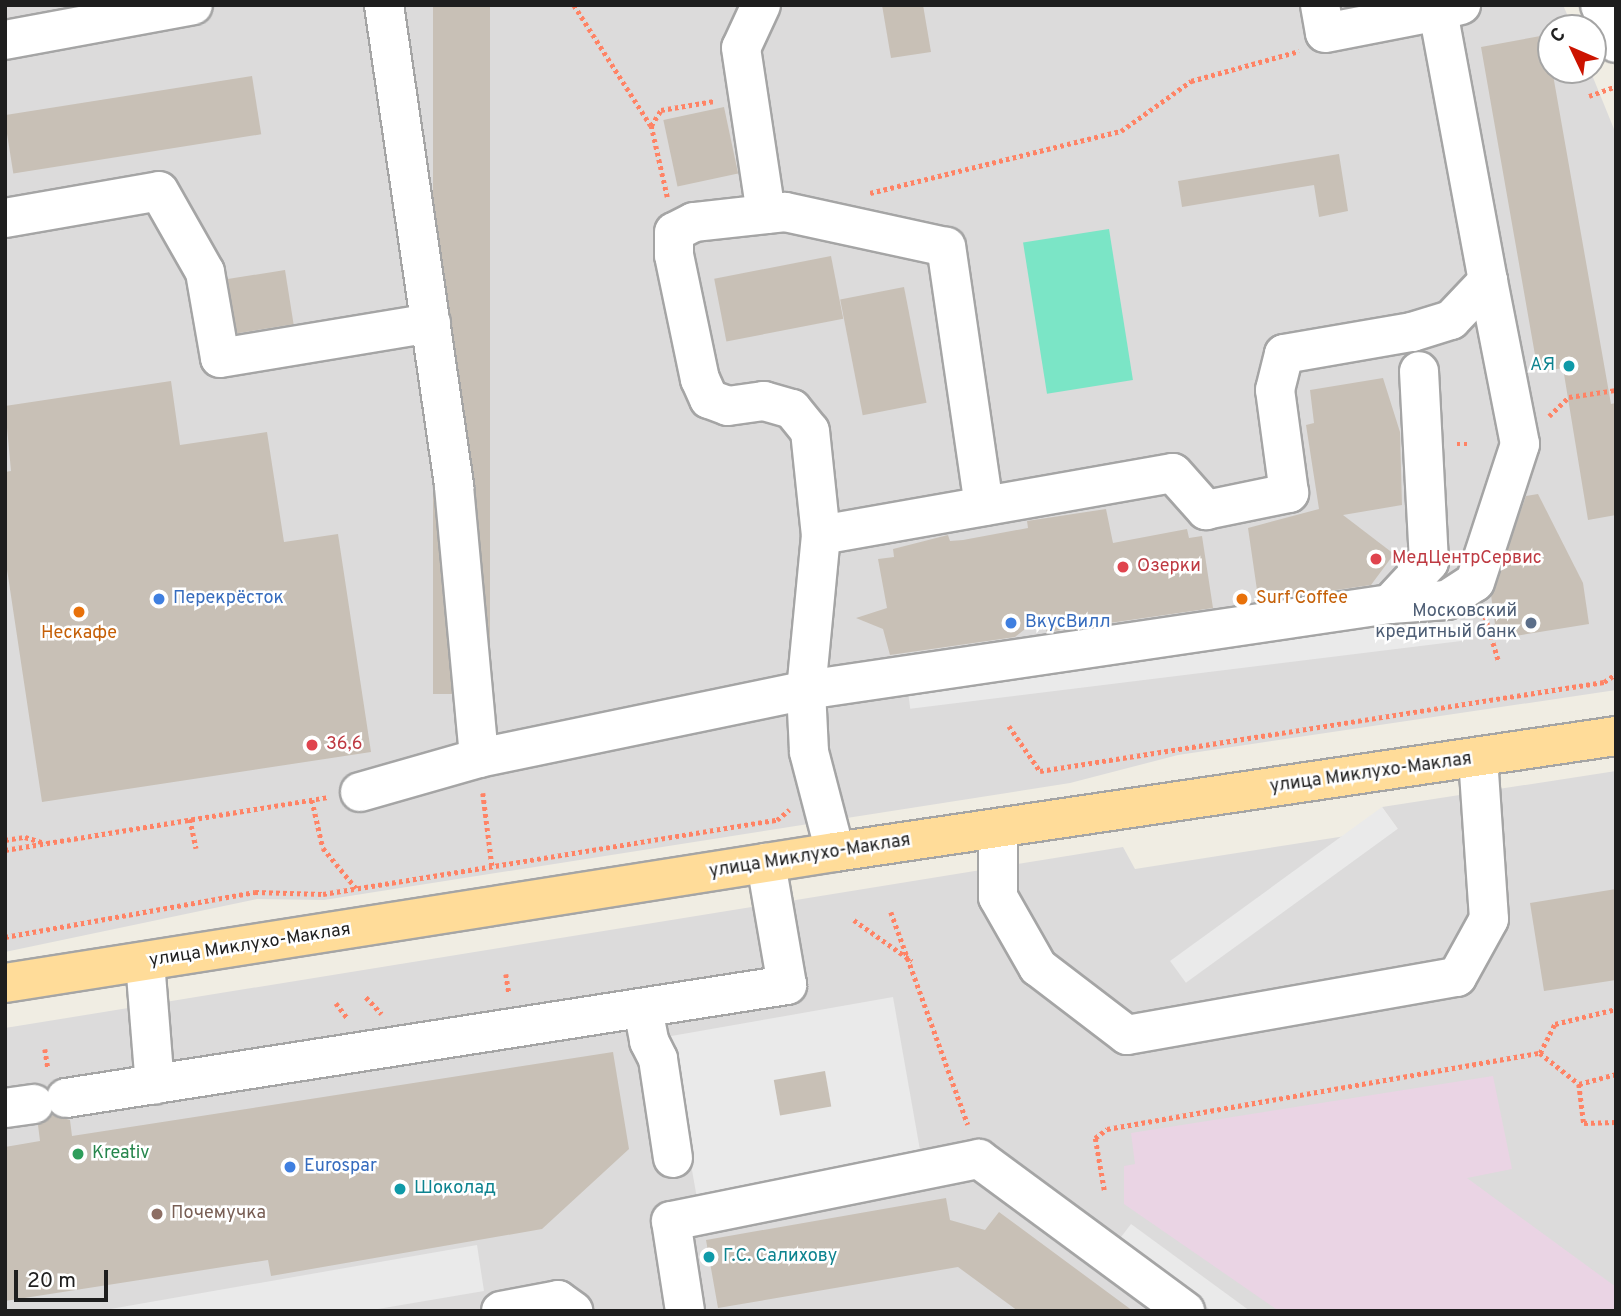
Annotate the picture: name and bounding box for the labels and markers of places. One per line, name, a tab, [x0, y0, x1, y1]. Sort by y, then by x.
place label: АЯ	[1530, 355, 1555, 377]
marker: АЯ	[1561, 358, 1577, 374]
place label: МедЦентрСервис	[1392, 548, 1542, 570]
marker: МедЦентрСервис	[1366, 549, 1386, 569]
place label: Озерки	[1137, 556, 1201, 578]
marker: Озерки	[1115, 559, 1131, 575]
place label: Перекрёсток	[173, 588, 284, 610]
place label: Surf Coffee	[1256, 588, 1348, 610]
marker: Перекрёсток	[151, 591, 167, 607]
marker: Surf Coffee	[1234, 591, 1250, 607]
place label: Московский кредитный банк	[1375, 602, 1517, 644]
marker: Нескафе	[71, 604, 87, 620]
place label: ВкусВилл	[1025, 612, 1110, 634]
marker: ВкусВилл	[1003, 615, 1019, 631]
marker: Московский кредитный банк	[1523, 615, 1539, 631]
place label: Нескафе	[41, 623, 117, 645]
place label: 36,6	[326, 734, 362, 756]
marker: 36,6	[304, 737, 320, 753]
place label: Kreativ	[92, 1143, 149, 1165]
marker: Kreativ	[70, 1146, 86, 1162]
place label: Eurospar	[304, 1156, 377, 1178]
marker: Eurospar	[282, 1159, 298, 1175]
place label: Шоколад	[414, 1178, 496, 1200]
marker: Шоколад	[392, 1181, 408, 1197]
place label: Почемучка	[171, 1203, 266, 1225]
marker: Почемучка	[149, 1206, 165, 1222]
place label: Г.С. Салихову	[723, 1246, 837, 1268]
marker: Г.С. Салихову	[701, 1249, 717, 1265]

